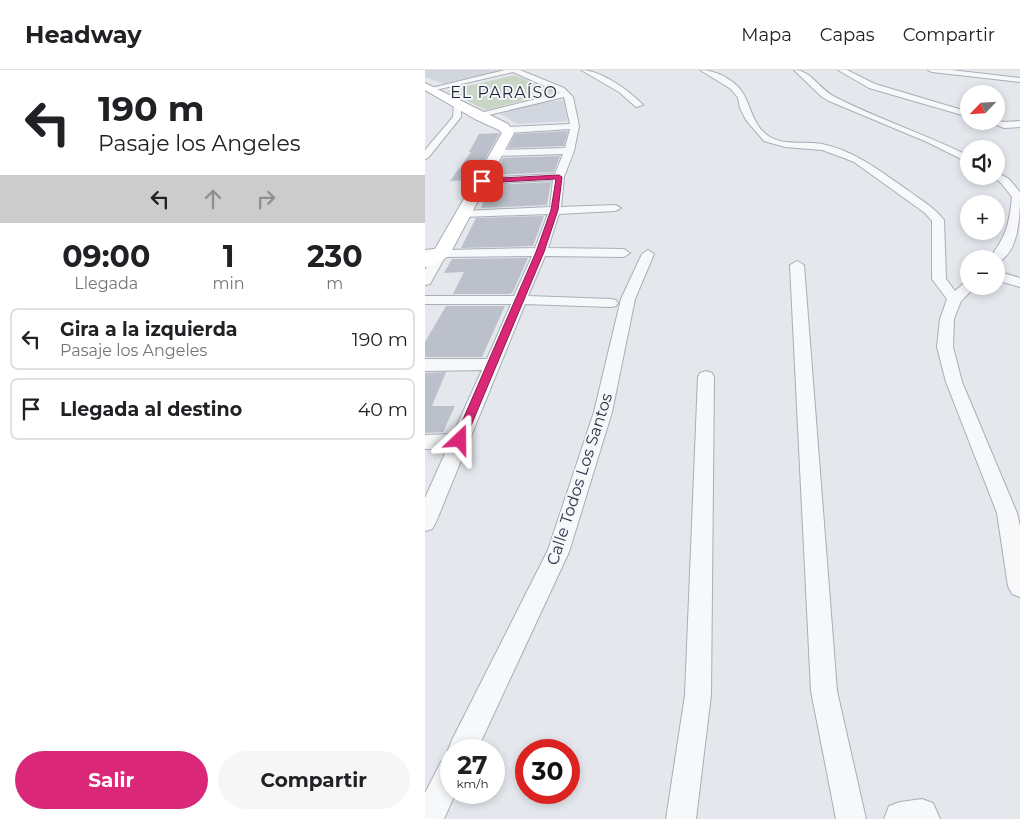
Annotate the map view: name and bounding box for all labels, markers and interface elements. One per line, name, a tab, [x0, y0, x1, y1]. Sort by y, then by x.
text: Headway	[25, 20, 142, 49]
text: Mapa	[741, 24, 792, 46]
text: Capas	[820, 24, 875, 46]
text: Compartir	[903, 24, 995, 46]
district label: EL PARAÍSO	[450, 83, 558, 102]
north arrow	[960, 85, 1005, 130]
map controls	[960, 85, 1005, 295]
text: 190 m	[98, 87, 204, 130]
icon: left	[15, 90, 80, 155]
text: Pasaje los Angeles	[98, 130, 300, 157]
button: sound	[960, 140, 1005, 185]
pin	[461, 160, 503, 202]
icon: arrive	[468, 167, 496, 195]
icon: left	[146, 185, 174, 213]
icon: ahead	[199, 185, 227, 213]
icon: right	[252, 185, 280, 213]
button: +	[960, 195, 1005, 240]
text: 09:00	[62, 238, 150, 275]
text: 1	[223, 238, 235, 275]
text: 230	[307, 238, 363, 275]
button: −	[960, 250, 1005, 295]
text: Llegada	[74, 274, 138, 293]
text: min	[213, 274, 245, 293]
text: m	[326, 274, 343, 293]
text: Gira a la izquierda	[60, 318, 238, 341]
icon: left	[17, 325, 45, 353]
text: 190 m	[352, 328, 408, 351]
text: Pasaje los Angeles	[60, 341, 207, 360]
street label: Calle Todos Los Santos	[543, 391, 616, 568]
icon: arrive	[17, 395, 45, 423]
text: Llegada al destino	[60, 398, 242, 421]
text: 40 m	[358, 398, 408, 421]
position arrow	[433, 413, 485, 465]
speed limit sign: 30	[515, 739, 580, 804]
text: 27	[457, 750, 488, 780]
button: Salir	[15, 751, 208, 809]
button: Compartir	[218, 751, 410, 809]
text: km/h	[456, 776, 489, 791]

